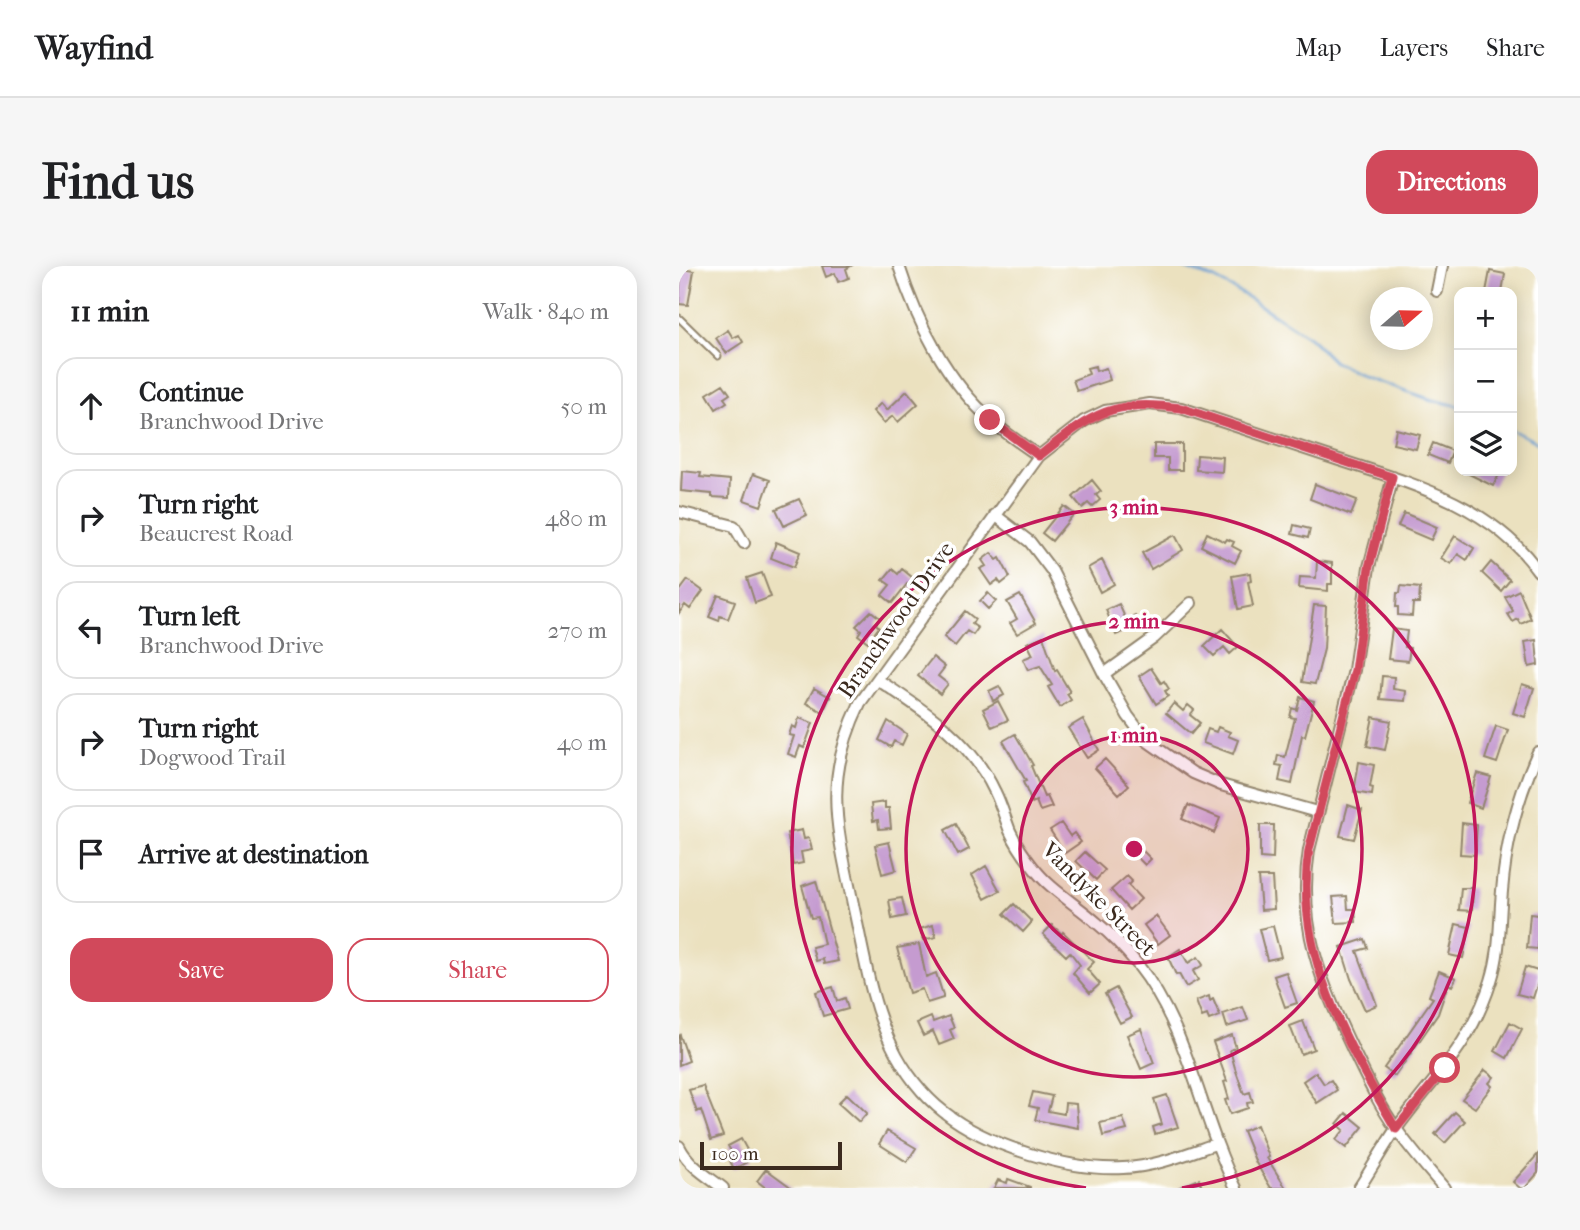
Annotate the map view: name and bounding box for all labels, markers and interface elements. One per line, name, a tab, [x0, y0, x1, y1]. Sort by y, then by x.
text: Wayfind	[35, 29, 153, 68]
text: Map	[1296, 34, 1342, 62]
text: Layers	[1380, 34, 1448, 62]
text: Share	[1486, 34, 1545, 62]
button: Directions	[1366, 150, 1538, 214]
text: Find us	[42, 153, 194, 211]
north arrow	[1370, 287, 1433, 350]
map controls	[1454, 287, 1517, 476]
button: +	[1454, 287, 1517, 350]
text: 11 min	[70, 294, 149, 329]
text: Walk · 840 m	[483, 298, 609, 325]
button: −	[1454, 350, 1517, 413]
text: Continue	[139, 377, 244, 408]
icon: ahead	[72, 387, 110, 425]
text: 50 m	[560, 393, 607, 420]
route end	[974, 404, 1005, 435]
text: Branchwood Drive	[139, 408, 324, 435]
button: layers	[1454, 413, 1517, 476]
text: Turn right	[139, 489, 259, 520]
text: 3 min	[1110, 495, 1159, 519]
icon: right	[72, 499, 110, 537]
text: 480 m	[545, 505, 607, 532]
text: Beaucrest Road	[139, 520, 293, 547]
street label: Branchwood Drive	[832, 537, 960, 703]
text: Turn left	[139, 601, 240, 632]
text: 2 min	[1108, 609, 1160, 633]
icon: left	[72, 611, 110, 649]
text: 270 m	[547, 617, 607, 644]
text: Branchwood Drive	[139, 632, 324, 659]
text: Turn right	[139, 713, 259, 744]
icon: right	[72, 723, 110, 761]
text: 1 min	[1110, 723, 1159, 747]
text: 40 m	[557, 729, 607, 756]
text: Dogwood Trail	[139, 744, 286, 771]
icon: arrive	[72, 835, 110, 873]
street label: Vandyke Street	[1036, 836, 1162, 962]
centre of rings	[1122, 837, 1146, 861]
text: Arrive at destination	[139, 839, 369, 870]
button: Save	[70, 938, 333, 1002]
button: Share	[347, 938, 609, 1002]
route start	[1429, 1052, 1460, 1083]
scale bar	[700, 1139, 842, 1171]
text: 100 m	[711, 1143, 759, 1165]

